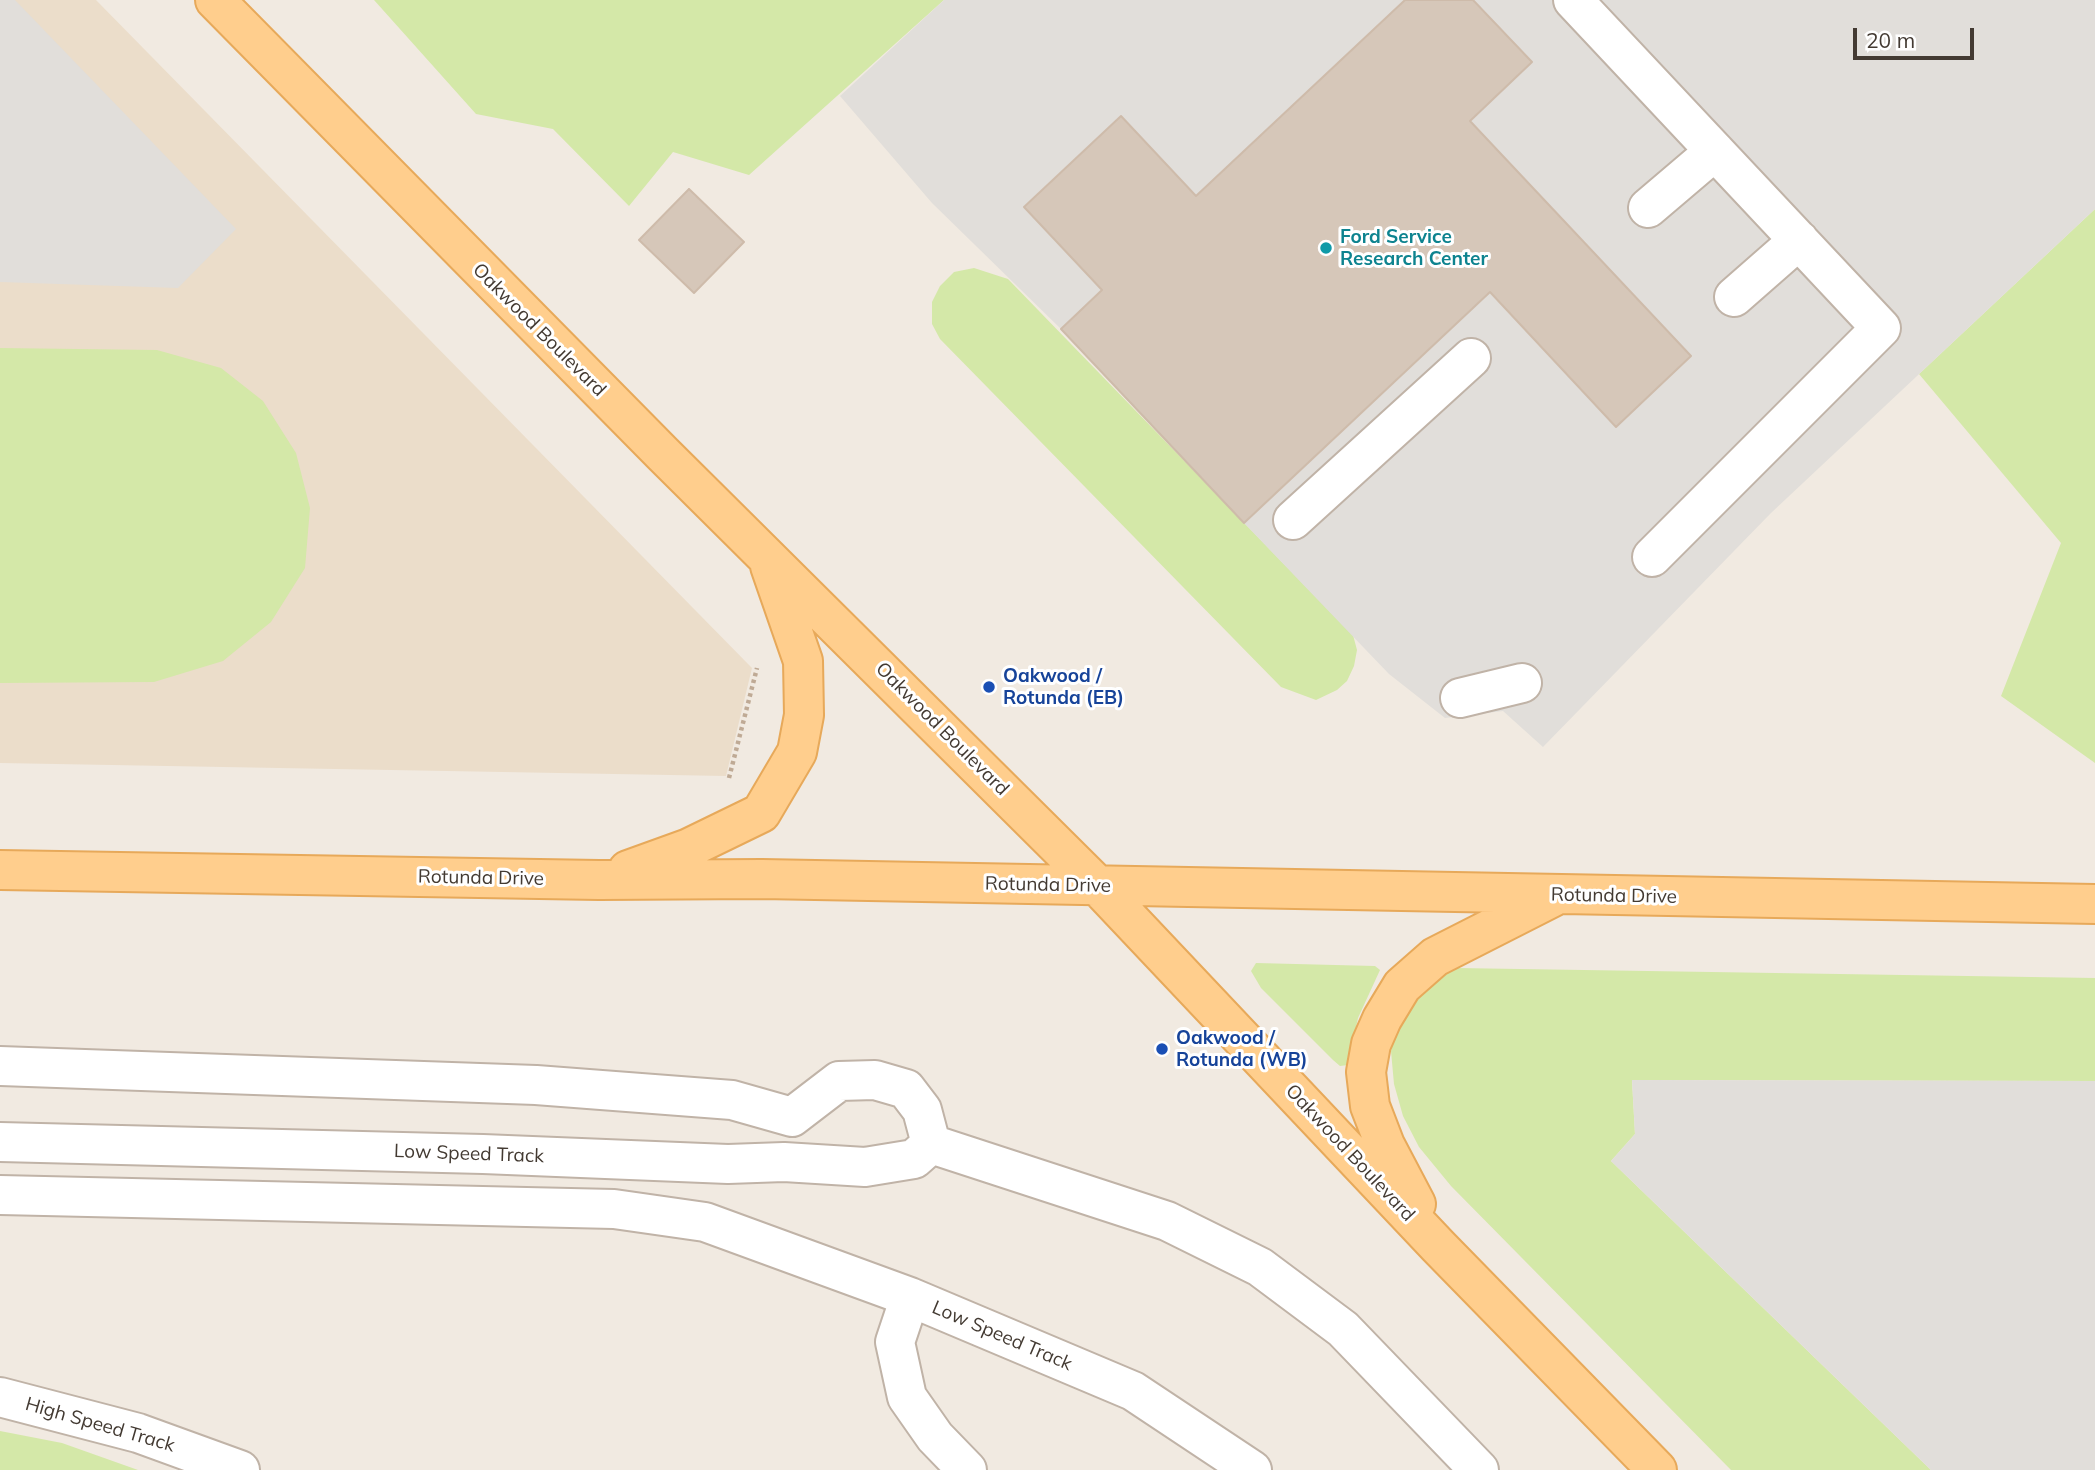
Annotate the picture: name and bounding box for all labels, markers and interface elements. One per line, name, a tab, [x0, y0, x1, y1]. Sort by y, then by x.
scale bar	[1857, 14, 1978, 58]
text: 20 m	[1866, 27, 1915, 53]
place label: Ford Service Research Center	[1340, 226, 1488, 270]
marker: Ford Service Research Center	[1318, 240, 1334, 256]
street label: Oakwood Boulevard	[468, 259, 610, 401]
street label: Oakwood Boulevard	[871, 658, 1013, 800]
place label: Oakwood / Rotunda (EB)	[1003, 665, 1124, 709]
marker: Oakwood / Rotunda (EB)	[981, 679, 997, 695]
street label: Rotunda Drive	[418, 866, 544, 890]
street label: Rotunda Drive	[985, 873, 1111, 897]
street label: Rotunda Drive	[1551, 884, 1677, 908]
place label: Oakwood / Rotunda (WB)	[1176, 1027, 1307, 1071]
marker: Oakwood / Rotunda (WB)	[1154, 1041, 1170, 1057]
street label: Oakwood Boulevard	[1281, 1080, 1419, 1226]
street label: Low Speed Track	[394, 1140, 544, 1168]
street label: Low Speed Track	[928, 1296, 1076, 1376]
street label: High Speed Track	[23, 1393, 177, 1457]

